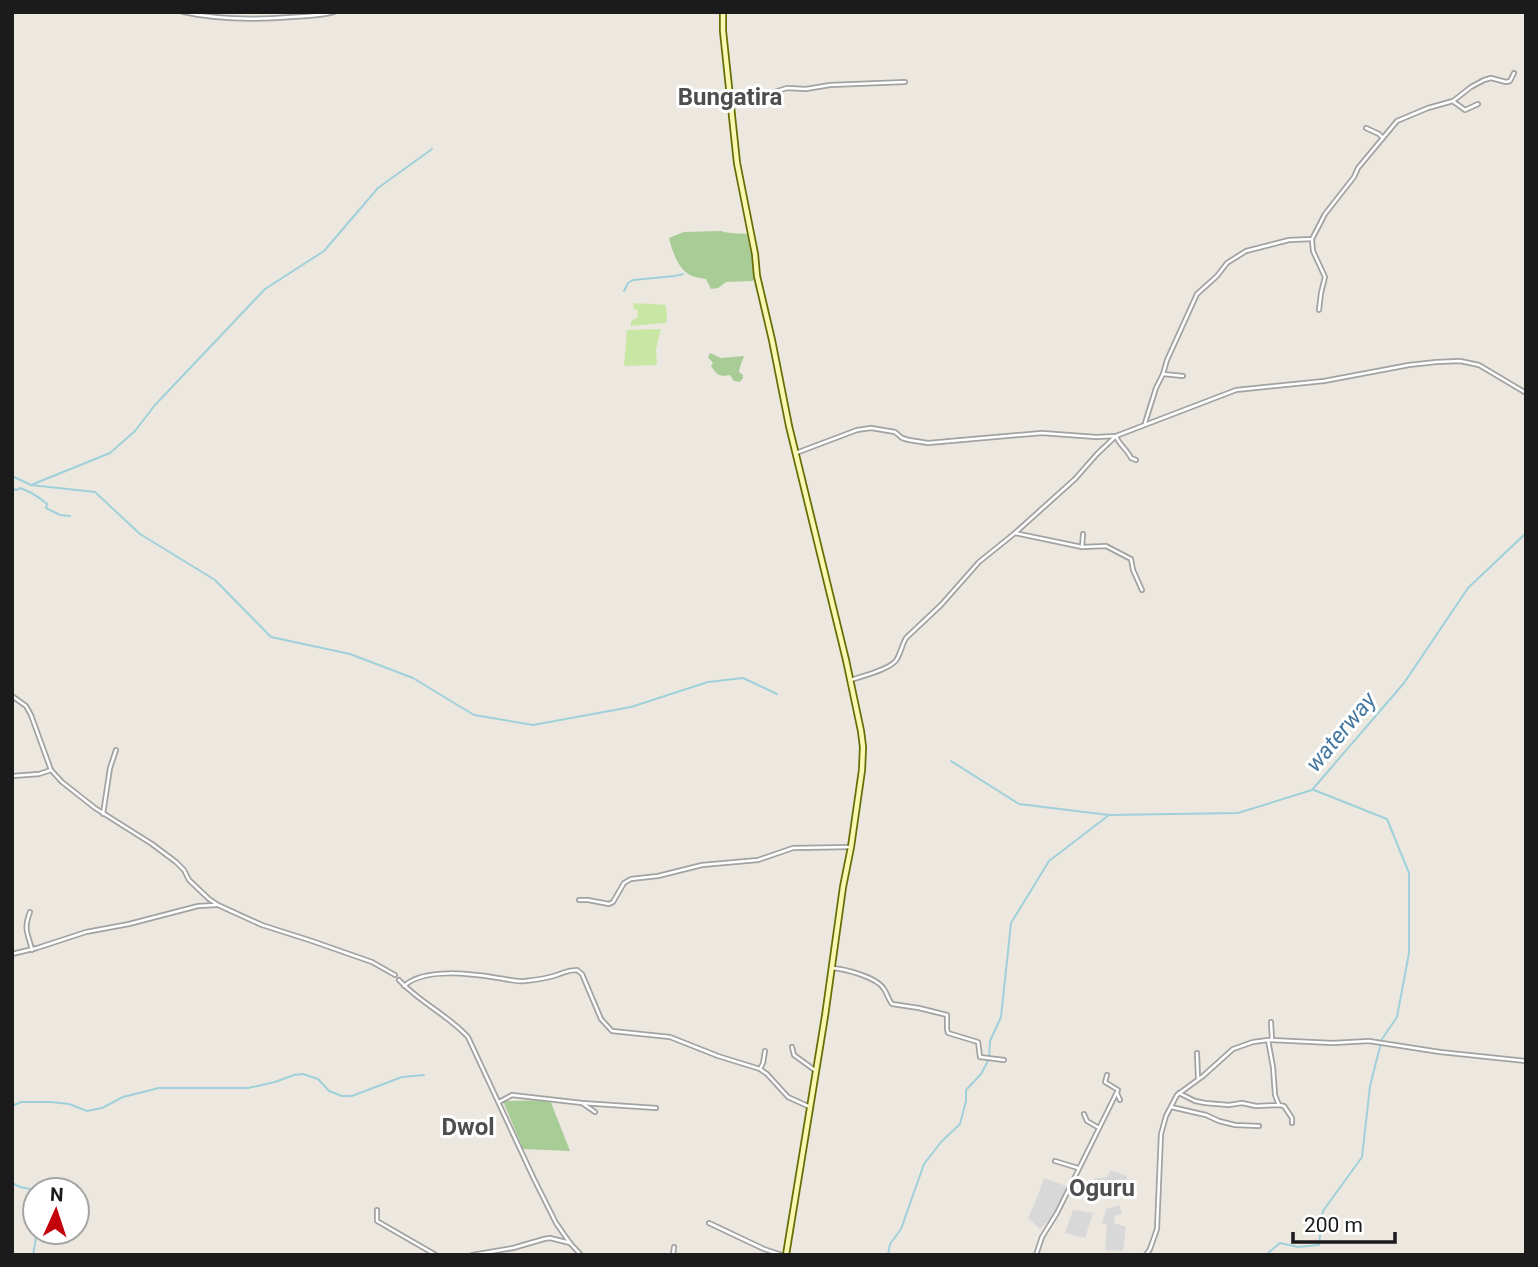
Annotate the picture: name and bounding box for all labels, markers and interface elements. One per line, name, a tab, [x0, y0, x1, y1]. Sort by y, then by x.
district label: Bungatira	[678, 83, 782, 111]
water label: waterway	[1300, 686, 1383, 777]
district label: Dwol	[441, 1113, 495, 1141]
district label: Oguru	[1069, 1174, 1135, 1202]
north arrow	[21, 1176, 91, 1246]
text: N	[50, 1183, 64, 1206]
scale bar	[1293, 1200, 1394, 1244]
text: 200 m	[1304, 1213, 1363, 1237]

